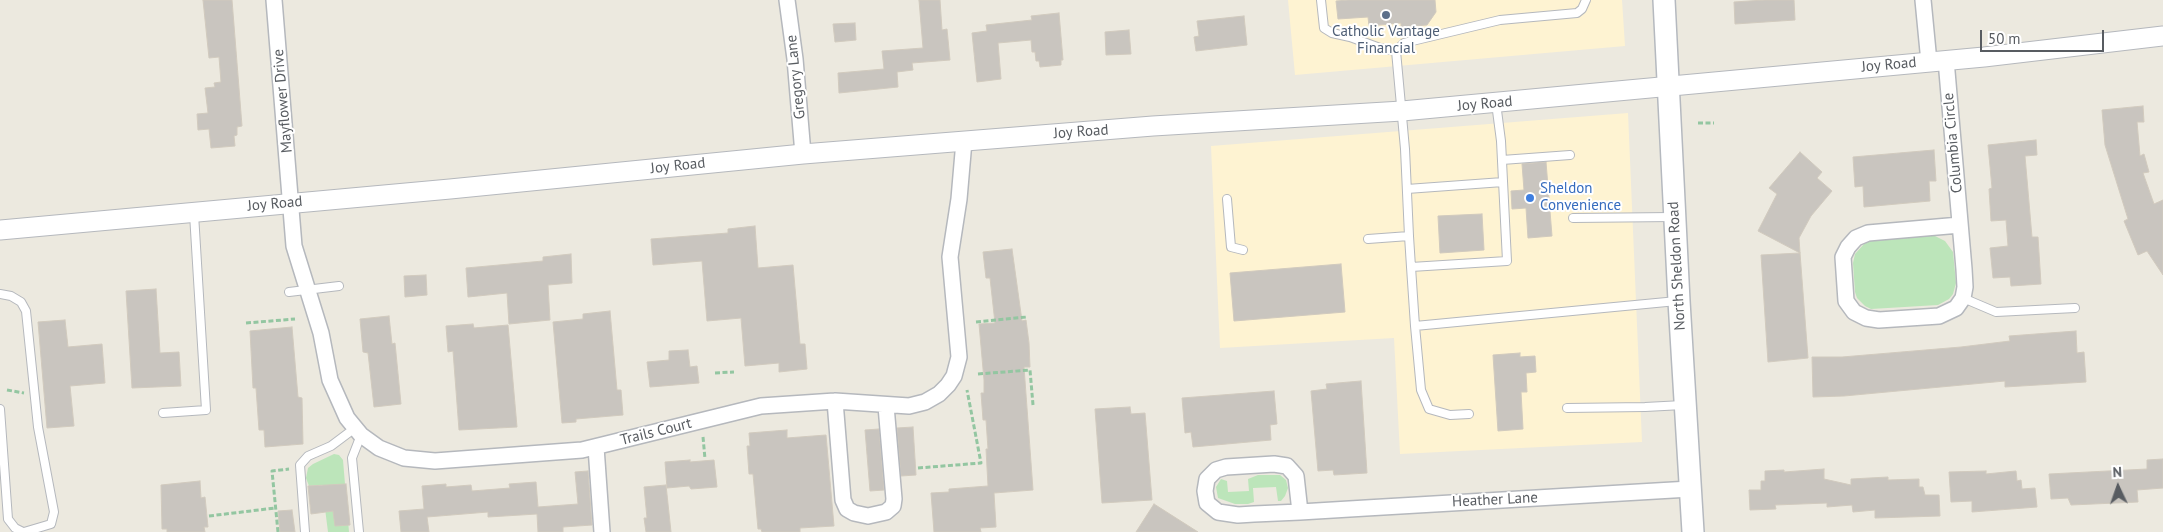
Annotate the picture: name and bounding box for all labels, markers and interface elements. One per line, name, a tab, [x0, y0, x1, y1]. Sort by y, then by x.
marker: Catholic Vantage Financial	[1380, 9, 1392, 21]
scale bar	[1983, 20, 2107, 52]
place label: Catholic Vantage Financial	[1332, 23, 1440, 58]
text: 50 m	[1988, 29, 2021, 48]
street label: Gregory Lane	[783, 34, 809, 120]
street label: Mayflower Drive	[269, 48, 297, 154]
street label: Joy Road	[1861, 54, 1917, 76]
street label: Columbia Circle	[1940, 92, 1966, 194]
street label: Joy Road	[1457, 93, 1513, 115]
street label: Joy Road	[1053, 121, 1109, 143]
street label: Joy Road	[650, 154, 706, 178]
place label: Sheldon Convenience	[1540, 180, 1621, 215]
marker: Sheldon Convenience	[1524, 192, 1536, 204]
street label: Joy Road	[247, 193, 303, 215]
street label: North Sheldon Road	[1665, 201, 1689, 331]
street label: Trails Court	[618, 414, 694, 450]
north arrow	[2093, 462, 2143, 512]
text: N	[2112, 463, 2122, 481]
street label: Heather Lane	[1452, 489, 1538, 511]

